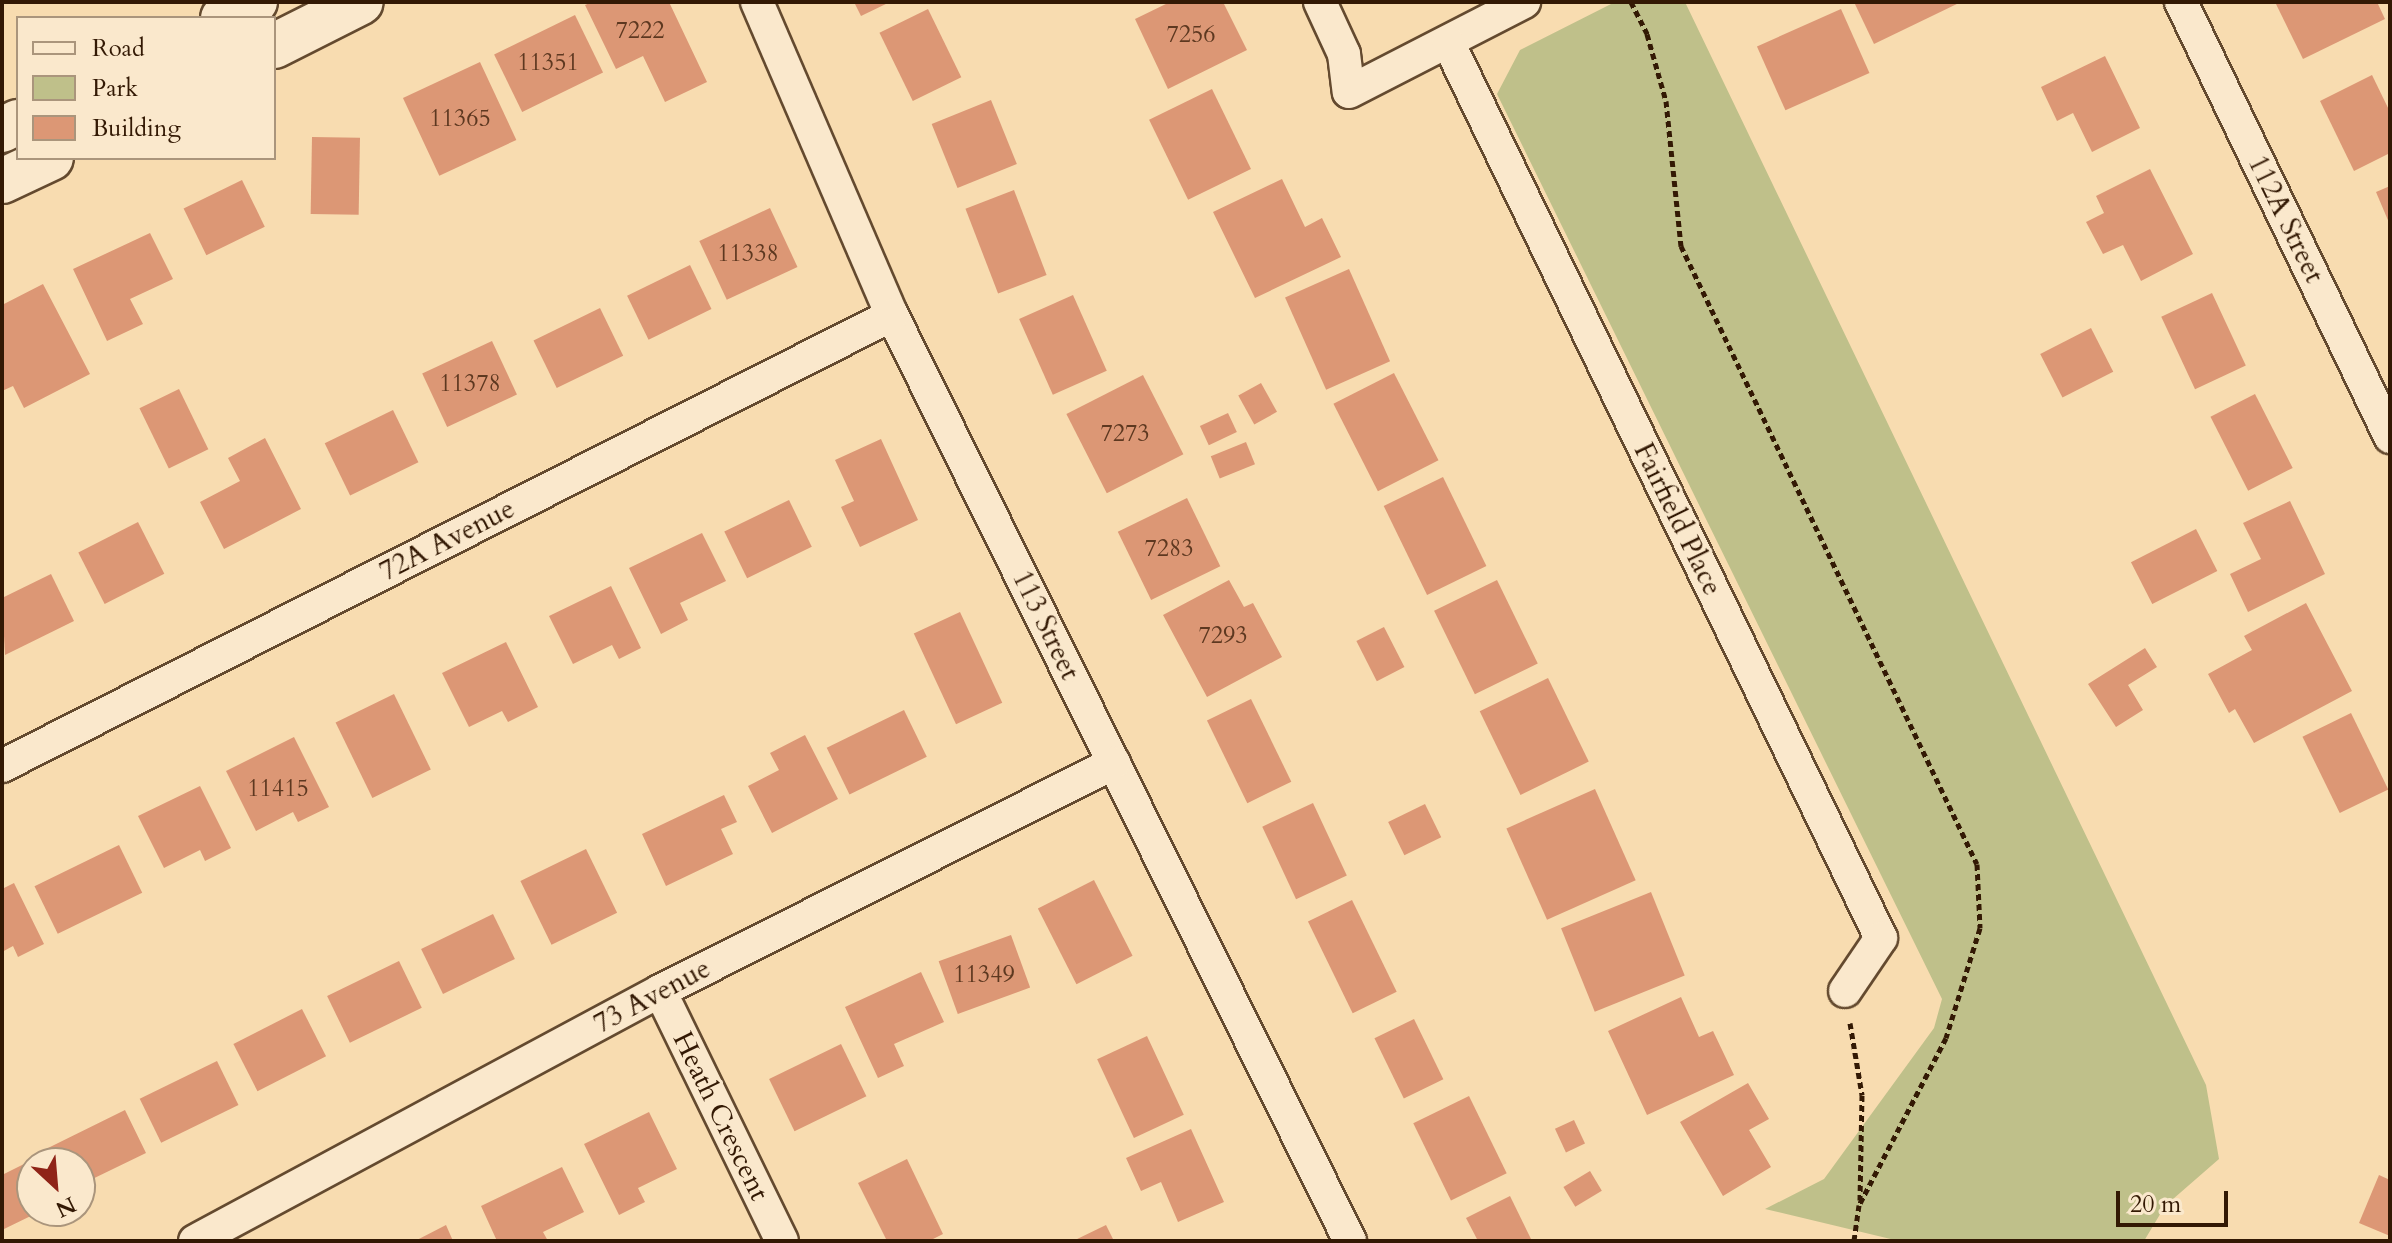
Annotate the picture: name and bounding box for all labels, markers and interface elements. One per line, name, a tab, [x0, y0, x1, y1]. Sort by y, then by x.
legend	[16, 16, 276, 160]
house number: 7222	[615, 17, 665, 45]
house number: 7256	[1166, 21, 1216, 49]
text: Road	[92, 32, 145, 65]
house number: 11351	[517, 49, 579, 77]
text: Park	[92, 72, 138, 105]
house number: 11365	[429, 105, 491, 133]
text: Building	[92, 112, 181, 145]
street label: 112A Street	[2241, 150, 2331, 288]
house number: 11338	[717, 240, 779, 268]
house number: 11378	[439, 370, 501, 398]
house number: 7273	[1100, 420, 1150, 448]
street label: Fairfield Place	[1627, 437, 1729, 601]
street label: 72A Avenue	[374, 492, 520, 588]
house number: 7283	[1144, 535, 1194, 563]
street label: 113 Street	[1005, 565, 1087, 685]
house number: 7293	[1198, 622, 1248, 650]
house number: 11415	[247, 775, 309, 803]
street label: 73 Avenue	[588, 951, 716, 1041]
house number: 11349	[953, 961, 1015, 989]
street label: Heath Crescent	[666, 1026, 776, 1206]
north arrow	[16, 1147, 96, 1227]
scale bar	[2120, 1175, 2232, 1225]
text: 20 m	[2130, 1188, 2181, 1221]
text: N	[50, 1189, 81, 1224]

